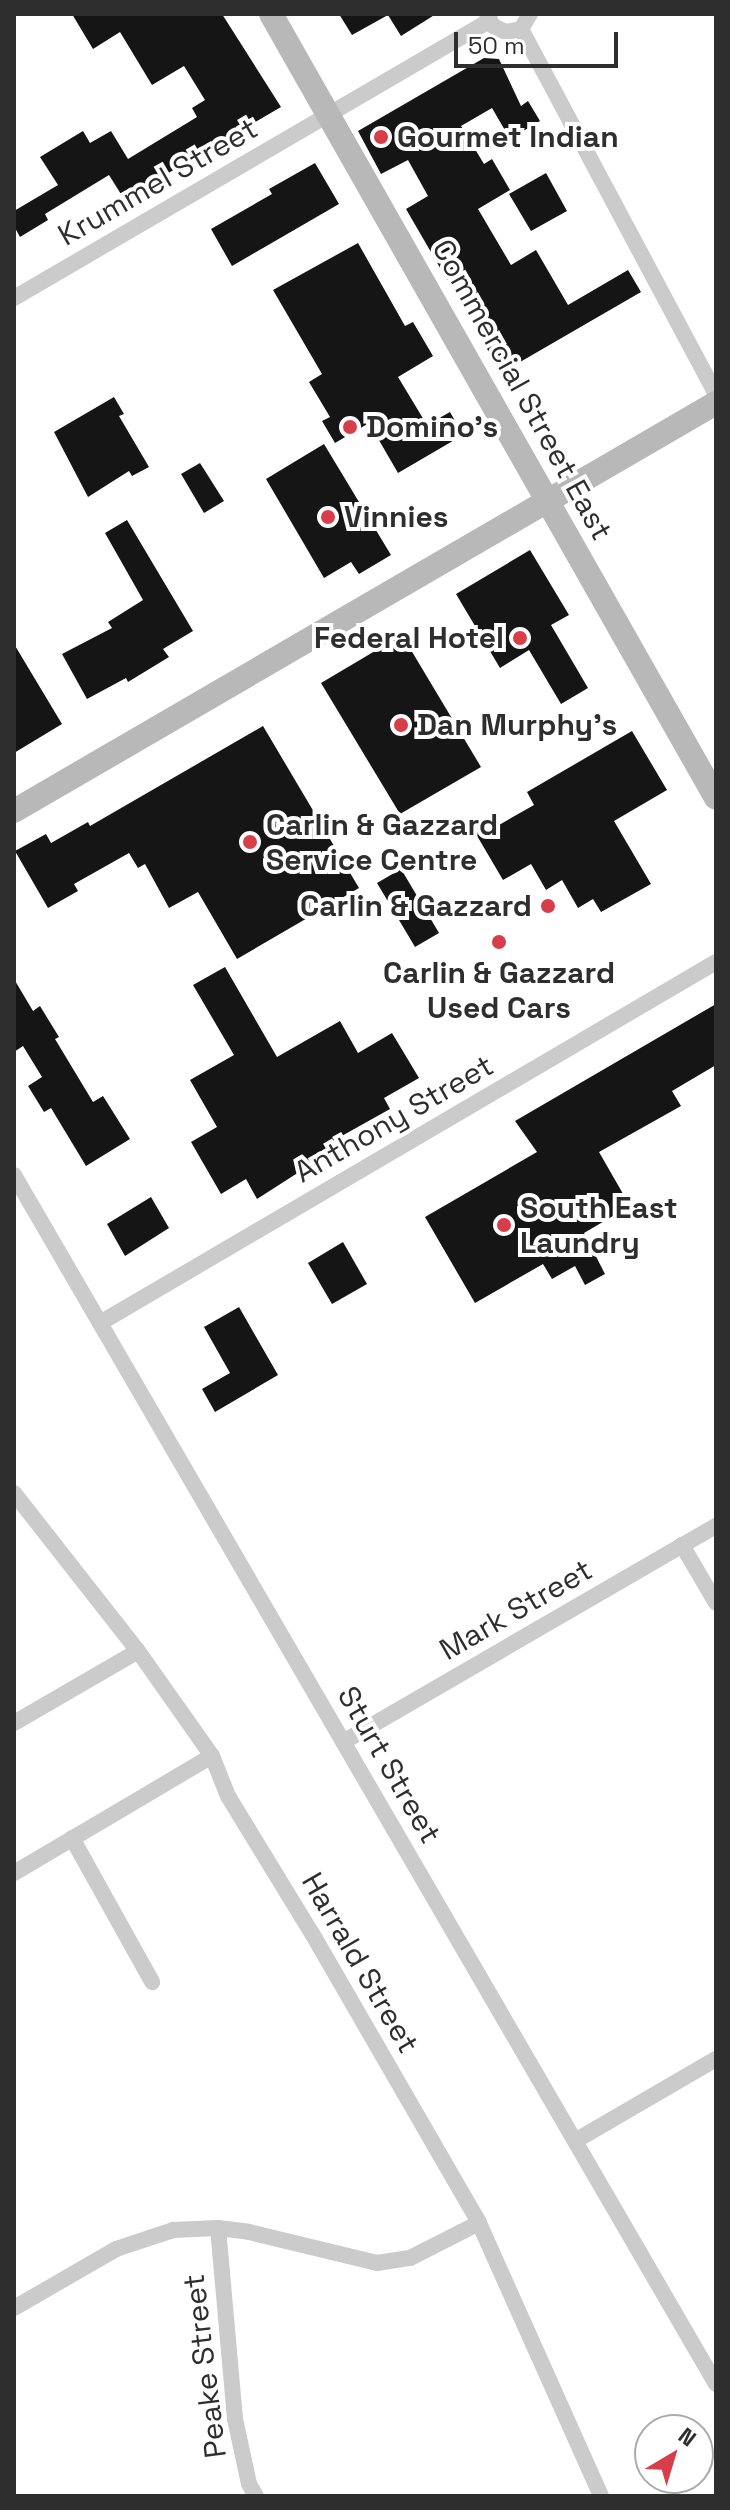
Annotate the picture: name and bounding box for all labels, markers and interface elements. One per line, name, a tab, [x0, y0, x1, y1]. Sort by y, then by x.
scale bar	[458, 16, 622, 66]
text: 50 m	[468, 30, 525, 61]
street label: Krummel Street	[52, 110, 264, 254]
place label: Gourmet Indian	[397, 119, 619, 155]
marker: Gourmet Indian	[372, 128, 390, 146]
street label: Commercial Street East	[424, 233, 620, 547]
place label: Domino's	[366, 409, 498, 445]
marker: Domino's	[341, 418, 359, 436]
place label: Vinnies	[344, 499, 448, 535]
marker: Vinnies	[319, 508, 337, 526]
place label: Federal Hotel	[314, 620, 504, 656]
marker: Federal Hotel	[511, 629, 529, 647]
place label: Dan Murphy's	[417, 707, 617, 743]
marker: Dan Murphy's	[392, 716, 410, 734]
place label: Carlin & Gazzard Service Centre	[266, 807, 498, 878]
marker: Carlin & Gazzard Service Centre	[241, 833, 259, 851]
place label: Carlin & Gazzard	[300, 888, 532, 924]
marker: Carlin & Gazzard	[539, 897, 557, 915]
marker: Carlin & Gazzard Used Cars	[490, 933, 508, 951]
place label: Carlin & Gazzard Used Cars	[383, 955, 615, 1026]
street label: Anthony Street	[288, 1048, 500, 1190]
place label: South East Laundry	[520, 1190, 678, 1260]
marker: South East Laundry	[495, 1216, 513, 1234]
street label: Mark Street	[433, 1552, 599, 1668]
street label: Sturt Street	[330, 1680, 448, 1850]
street label: Harrald Street	[294, 1866, 426, 2060]
street label: Peake Street	[176, 2272, 234, 2460]
north arrow	[634, 2414, 714, 2494]
text: N	[673, 2421, 702, 2452]

